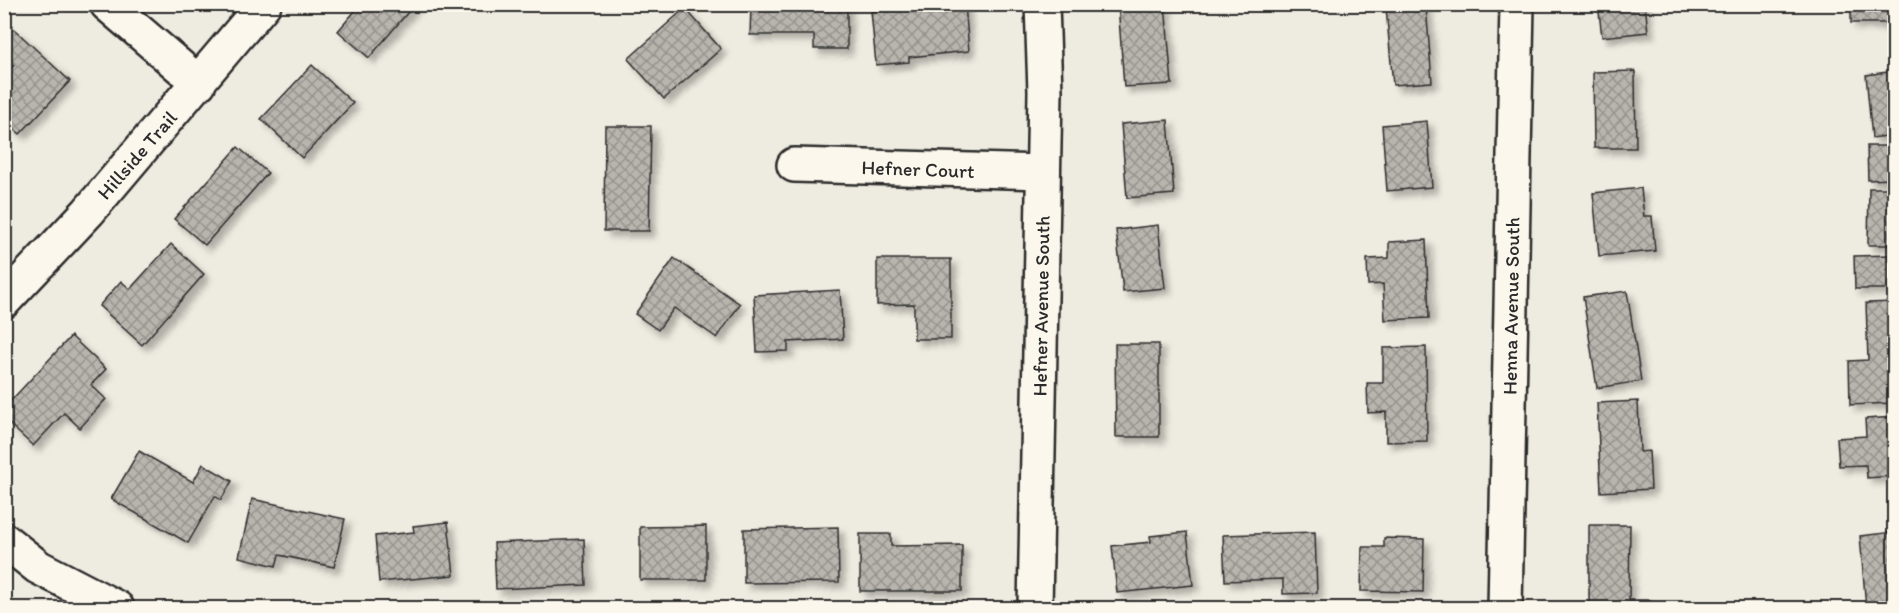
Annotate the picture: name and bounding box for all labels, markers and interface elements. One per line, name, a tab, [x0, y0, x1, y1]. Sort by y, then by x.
street label: Hillside Trail	[92, 106, 182, 204]
street label: Hefner Court	[861, 155, 975, 183]
street label: Hefner Avenue South	[1027, 215, 1055, 397]
street label: Henna Avenue South	[1497, 217, 1525, 395]

